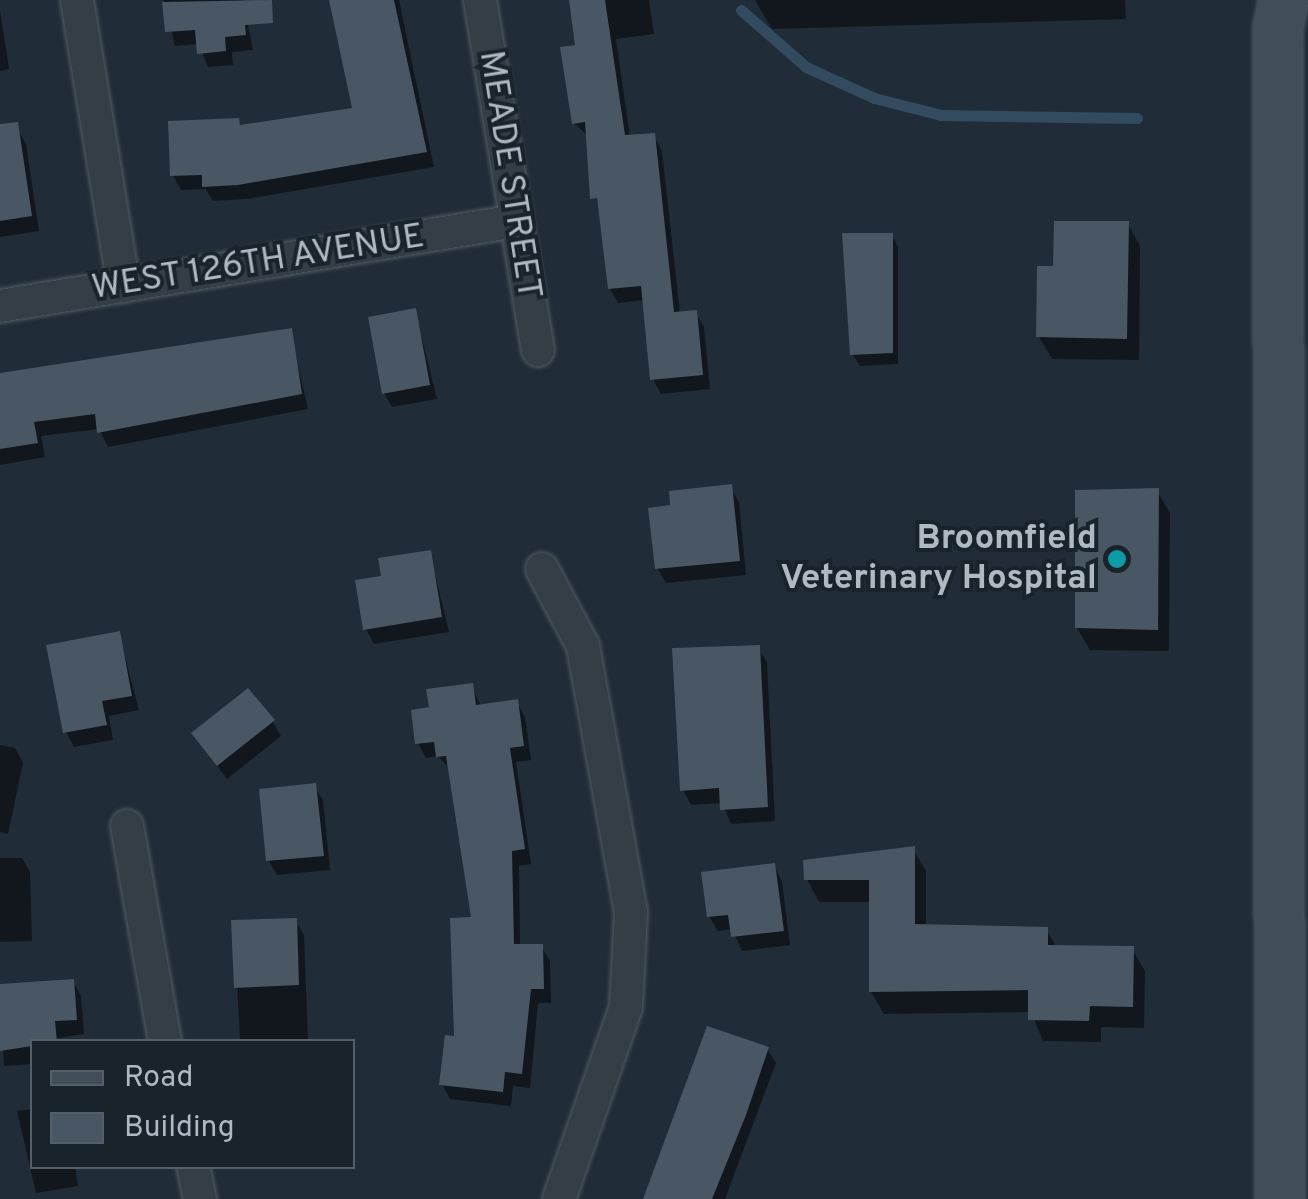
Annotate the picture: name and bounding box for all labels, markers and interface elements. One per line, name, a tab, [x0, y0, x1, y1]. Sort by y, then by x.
street label: MEADE STREET	[469, 48, 549, 302]
street label: WEST 126TH AVENUE	[88, 216, 428, 310]
place label: Broomfield Veterinary Hospital	[780, 518, 1097, 600]
marker: Broomfield Veterinary Hospital	[1106, 548, 1128, 570]
legend	[30, 1039, 355, 1169]
text: Road	[124, 1060, 193, 1097]
text: Building	[124, 1110, 235, 1147]

